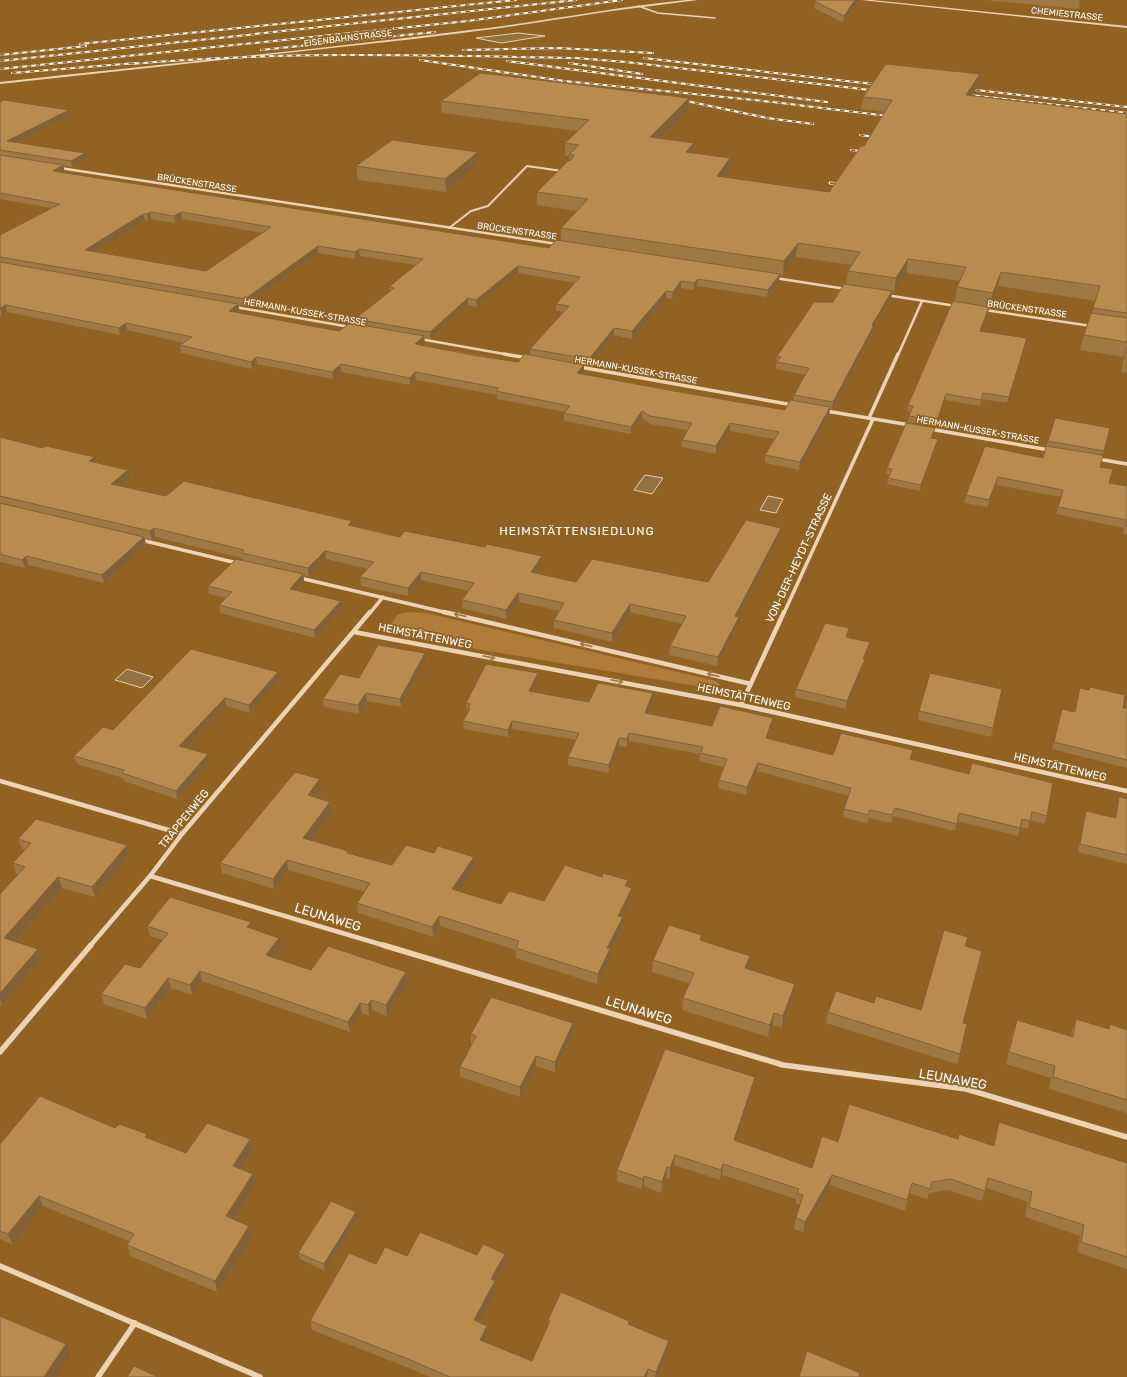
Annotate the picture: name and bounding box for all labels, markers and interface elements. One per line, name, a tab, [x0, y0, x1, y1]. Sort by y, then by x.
street label: CHEMIESTRASSE	[1031, 5, 1103, 23]
street label: EISENBAHNSTRASSE	[303, 28, 393, 48]
street label: BRÜCKENSTRASSE	[156, 172, 238, 194]
street label: BRÜCKENSTRASSE	[476, 220, 558, 242]
street label: HERMANN-KUSSEK-STRASSE	[243, 296, 367, 328]
street label: BRÜCKENSTRASSE	[986, 298, 1068, 320]
street label: HERMANN-KUSSEK-STRASSE	[574, 354, 698, 386]
street label: HERMANN-KUSSEK-STRASSE	[916, 414, 1040, 446]
street label: VON-DER-HEYDT-STRASSE	[763, 491, 835, 625]
district label: HEIMSTÄTTENSIEDLUNG	[499, 524, 655, 538]
one-way arrow	[453, 611, 466, 619]
street label: HEIMSTÄTTENWEG	[377, 621, 473, 651]
one-way arrow	[580, 641, 593, 649]
one-way arrow	[482, 653, 495, 661]
one-way arrow	[707, 671, 720, 679]
one-way arrow	[610, 678, 623, 686]
street label: HEIMSTÄTTENWEG	[696, 681, 792, 713]
street label: HEIMSTÄTTENWEG	[1012, 750, 1108, 784]
street label: TRAPPENWEG	[156, 787, 212, 851]
street label: LEUNAWEG	[293, 900, 363, 934]
street label: LEUNAWEG	[604, 993, 674, 1027]
street label: LEUNAWEG	[918, 1066, 988, 1092]

